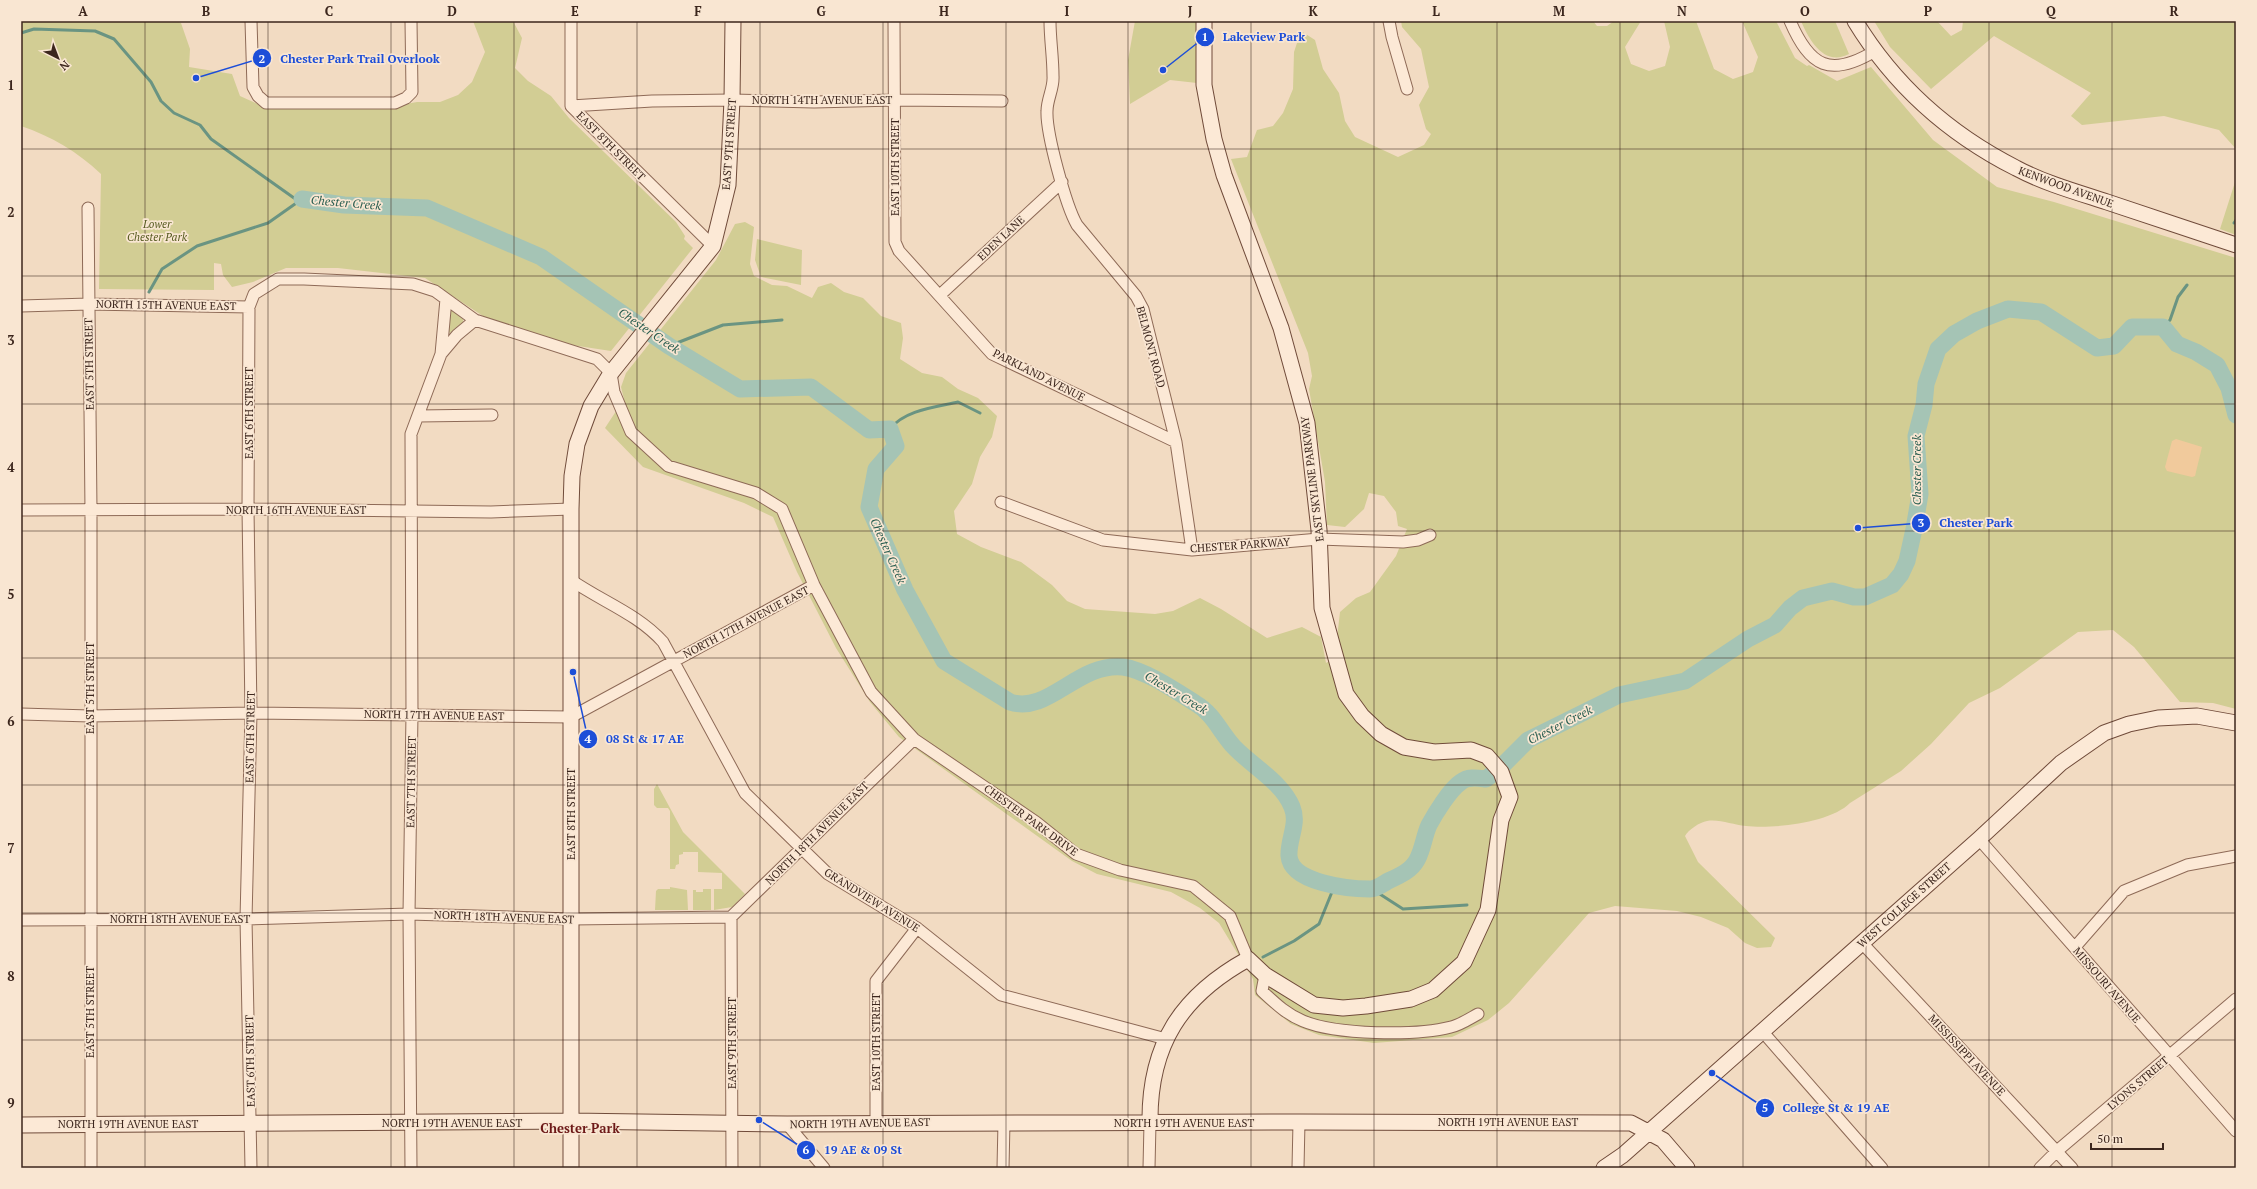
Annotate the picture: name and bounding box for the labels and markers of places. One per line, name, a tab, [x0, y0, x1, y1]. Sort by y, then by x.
callout: Lakeview Park	[1195, 25, 1313, 49]
callout: Chester Park Trail Overlook	[252, 46, 448, 70]
callout: Chester Park	[1911, 511, 2020, 535]
callout: 08 St & 17 AE	[578, 727, 692, 751]
callout: College St & 19 AE	[1755, 1096, 1898, 1120]
callout: 19 AE & 09 St	[796, 1138, 910, 1162]

